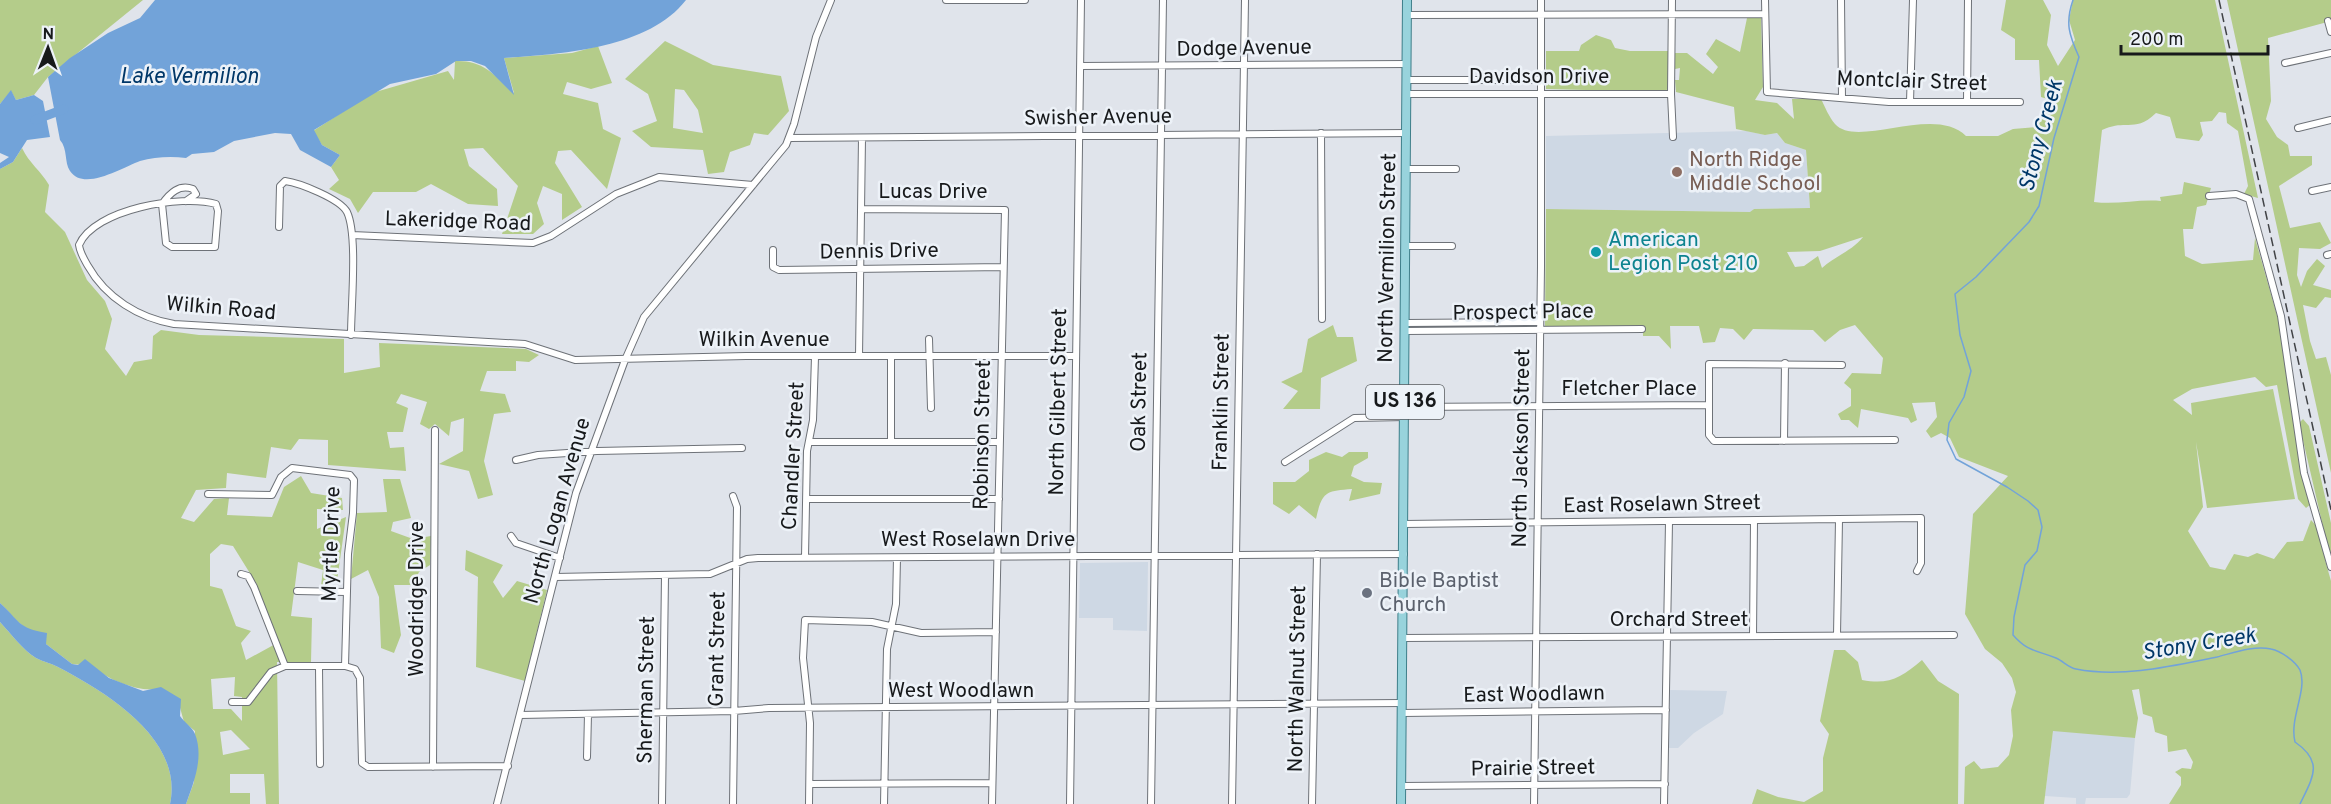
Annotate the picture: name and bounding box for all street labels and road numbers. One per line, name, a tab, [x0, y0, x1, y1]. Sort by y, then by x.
street label: Dodge Avenue	[1176, 34, 1312, 64]
street label: Davidson Drive	[1469, 64, 1609, 91]
street label: Montclair Street	[1836, 66, 1988, 98]
street label: Swisher Avenue	[1024, 103, 1172, 133]
street label: North Vermilion Street	[1373, 153, 1403, 363]
street label: Lucas Drive	[878, 179, 988, 206]
street label: Lakeridge Road	[384, 206, 532, 238]
street label: Dennis Drive	[819, 237, 939, 267]
street label: Wilkin Road	[165, 291, 277, 327]
street label: Prospect Place	[1452, 298, 1594, 328]
street label: North Gilbert Street	[1044, 308, 1074, 496]
street label: Wilkin Avenue	[698, 327, 830, 354]
street label: Franklin Street	[1207, 333, 1237, 471]
street label: North Jackson Street	[1507, 348, 1537, 548]
street label: Oak Street	[1126, 352, 1154, 452]
street label: Robinson Street	[968, 360, 998, 510]
street label: Fletcher Place	[1561, 376, 1697, 403]
street label: Chandler Street	[777, 381, 811, 531]
road number: US 136	[1366, 385, 1444, 419]
street label: North Logan Avenue	[518, 415, 598, 607]
street label: Myrtle Drive	[316, 486, 348, 602]
street label: East Roselawn Street	[1563, 490, 1761, 520]
street label: Woodridge Drive	[404, 521, 431, 677]
street label: West Roselawn Drive	[881, 527, 1075, 554]
street label: North Walnut Street	[1283, 585, 1313, 773]
street label: Grant Street	[703, 591, 733, 707]
street label: Orchard Street	[1610, 607, 1749, 634]
street label: Sherman Street	[632, 616, 662, 764]
street label: West Woodlawn	[888, 678, 1034, 705]
street label: East Woodlawn	[1463, 680, 1605, 710]
street label: Prairie Street	[1470, 754, 1596, 784]

